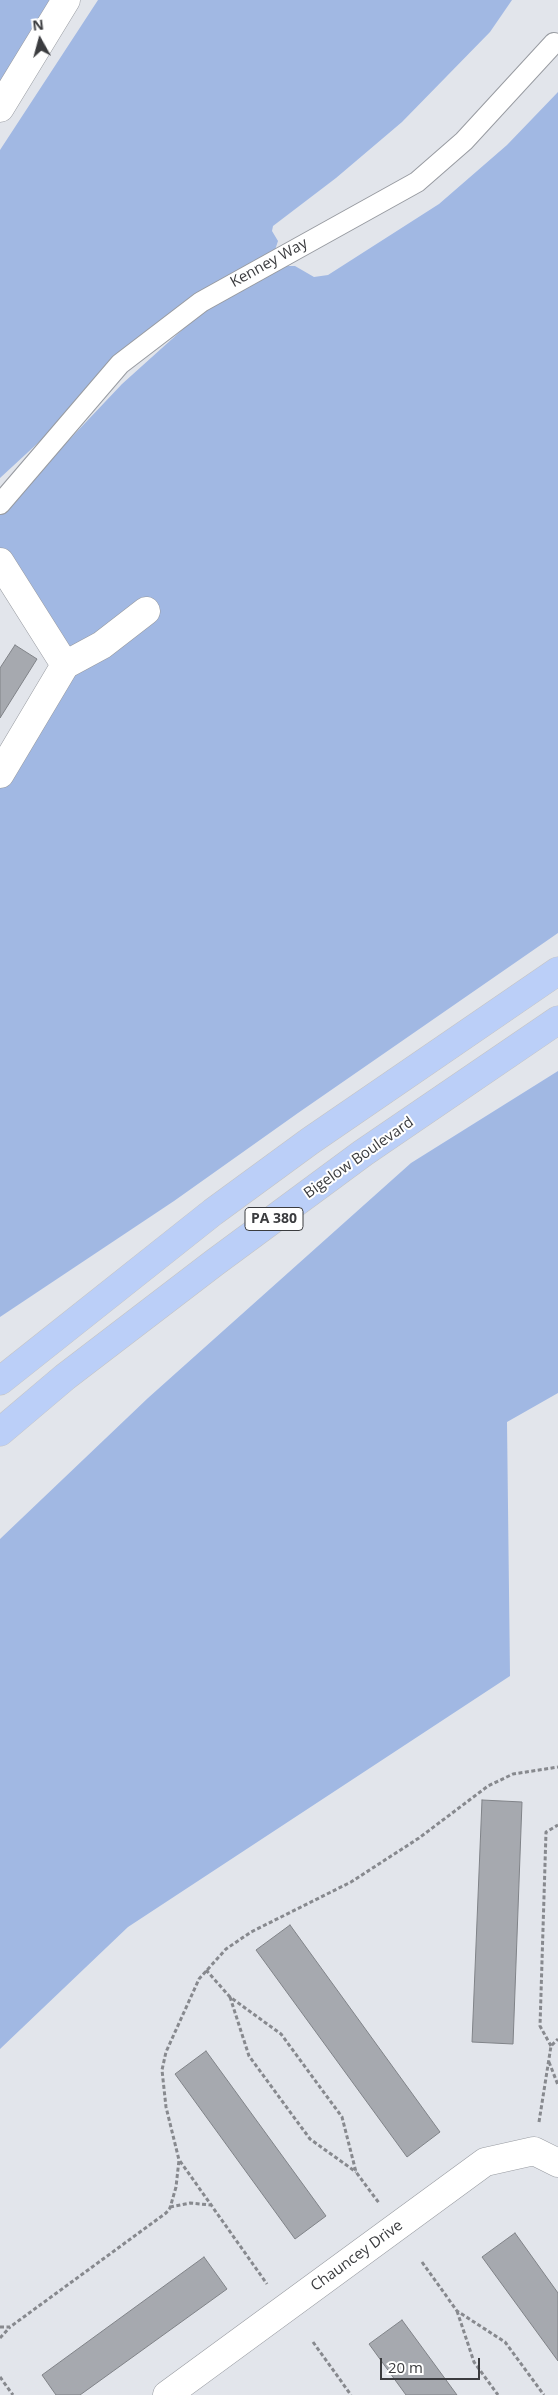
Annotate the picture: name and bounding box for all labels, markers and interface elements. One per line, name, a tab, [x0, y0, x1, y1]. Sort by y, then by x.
text: N	[31, 14, 45, 35]
north arrow	[15, 15, 65, 65]
street label: Kenney Way	[227, 234, 311, 292]
street label: Bigelow Boulevard	[301, 1113, 417, 1203]
road number: PA 380	[245, 1208, 303, 1230]
street label: Chauncey Drive	[308, 2217, 406, 2295]
scale bar	[383, 2348, 483, 2380]
text: 20 m	[388, 2357, 423, 2377]

